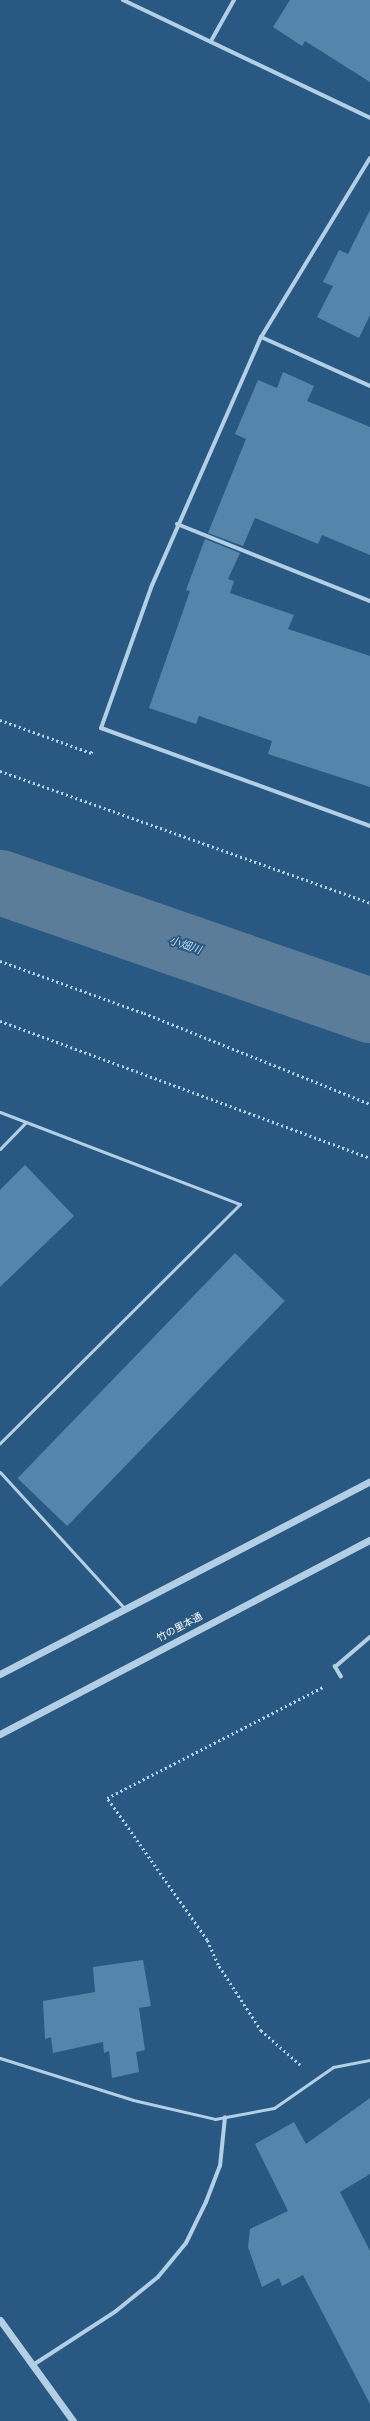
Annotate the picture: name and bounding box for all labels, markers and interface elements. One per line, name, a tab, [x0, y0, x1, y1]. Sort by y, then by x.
water label: 小畑川	[167, 934, 203, 958]
street label: 竹の里本通	[155, 1611, 205, 1645]

